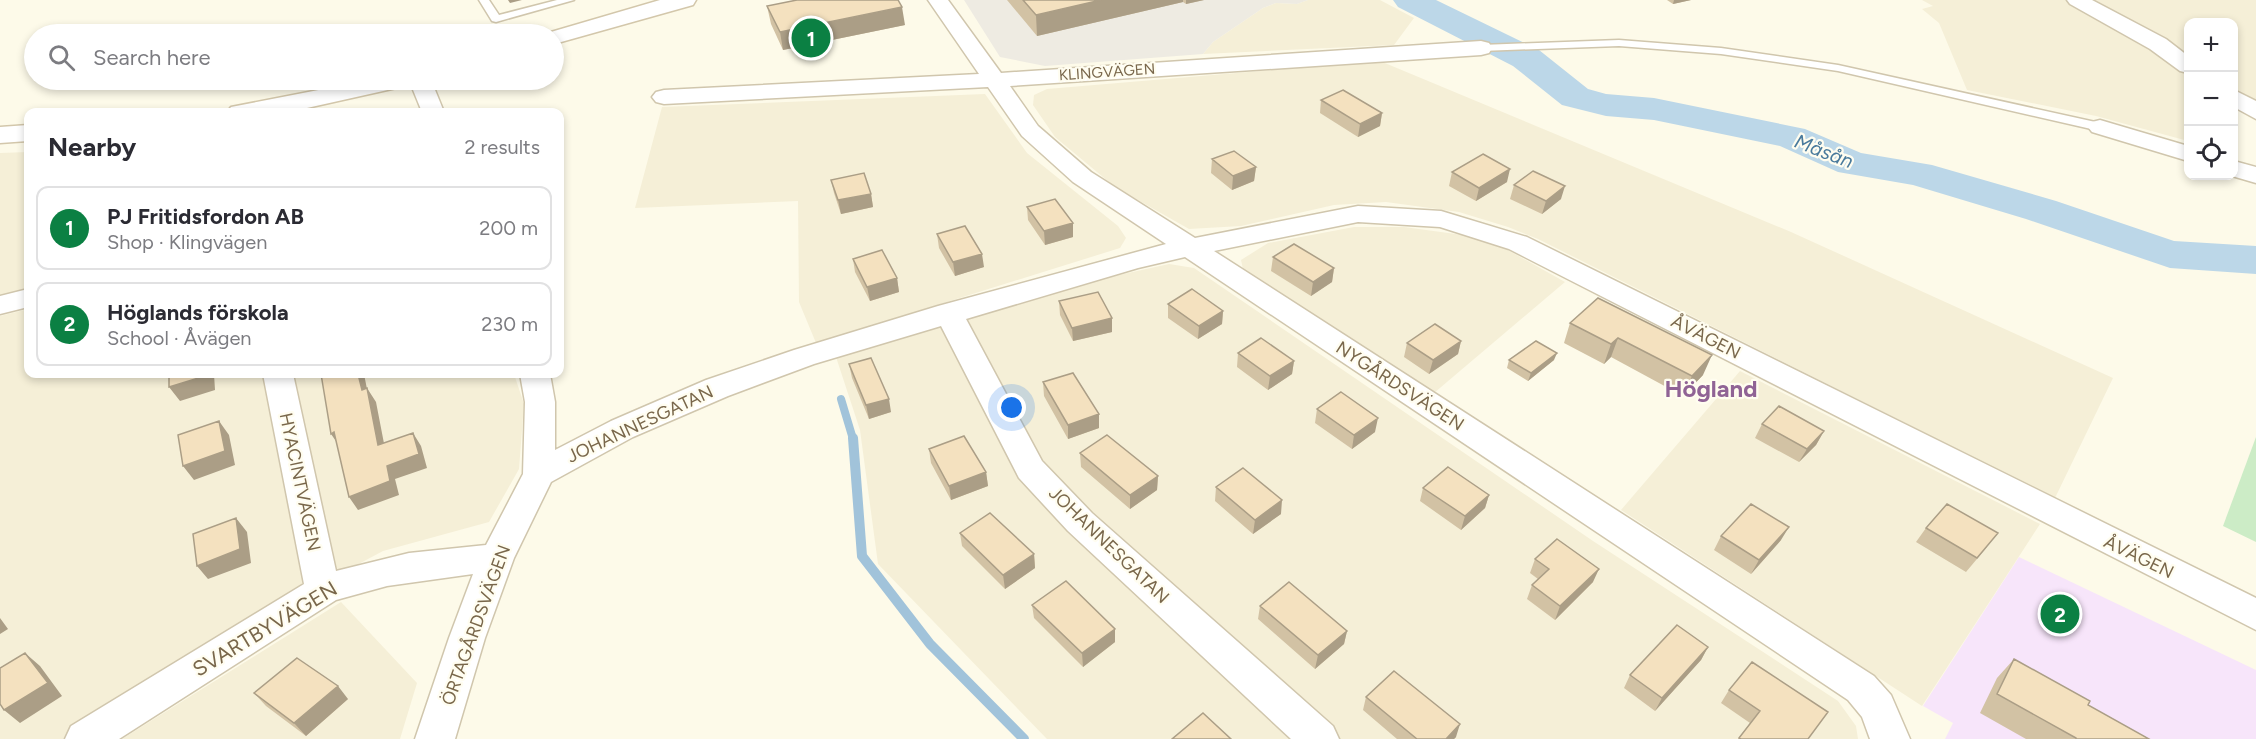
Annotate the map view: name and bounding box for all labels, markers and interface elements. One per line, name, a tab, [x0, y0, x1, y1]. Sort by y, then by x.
pin: 1	[792, 15, 830, 60]
map controls	[2184, 18, 2238, 180]
button: +	[2184, 18, 2238, 72]
search box	[24, 24, 564, 90]
icon: search	[45, 41, 78, 74]
text: Search here	[93, 44, 211, 71]
street label: KLINGVÄGEN	[1058, 60, 1156, 84]
button: −	[2184, 72, 2238, 126]
button: locate	[2184, 126, 2238, 180]
water label: Måsån	[1791, 129, 1857, 173]
text: Nearby	[48, 131, 136, 163]
text: 2 results	[464, 135, 540, 159]
text: PJ Fritidsfordon AB	[107, 203, 304, 230]
text: 1	[65, 216, 74, 240]
text: 200 m	[479, 216, 538, 240]
text: Shop · Klingvägen	[107, 230, 267, 254]
text: Höglands förskola	[107, 299, 289, 326]
street label: ÅVÄGEN	[1668, 310, 1744, 364]
text: 2	[64, 312, 75, 336]
text: 230 m	[481, 312, 538, 336]
text: School · Åvägen	[107, 326, 252, 350]
street label: NYGÅRDSVÄGEN	[1332, 336, 1468, 436]
district label: Högland	[1665, 374, 1757, 403]
street label: JOHANNESGATAN	[563, 380, 717, 468]
your location	[997, 393, 1026, 422]
street label: HYACINTVÄGEN	[275, 411, 325, 553]
street label: JOHANNESGATAN	[1044, 482, 1174, 608]
street label: ÅVÄGEN	[2100, 531, 2178, 583]
street label: ÖRTAGÅRDSVÄGEN	[437, 542, 515, 708]
street label: SVARTBYVÄGEN	[188, 576, 342, 682]
pin: 2	[2040, 592, 2080, 636]

